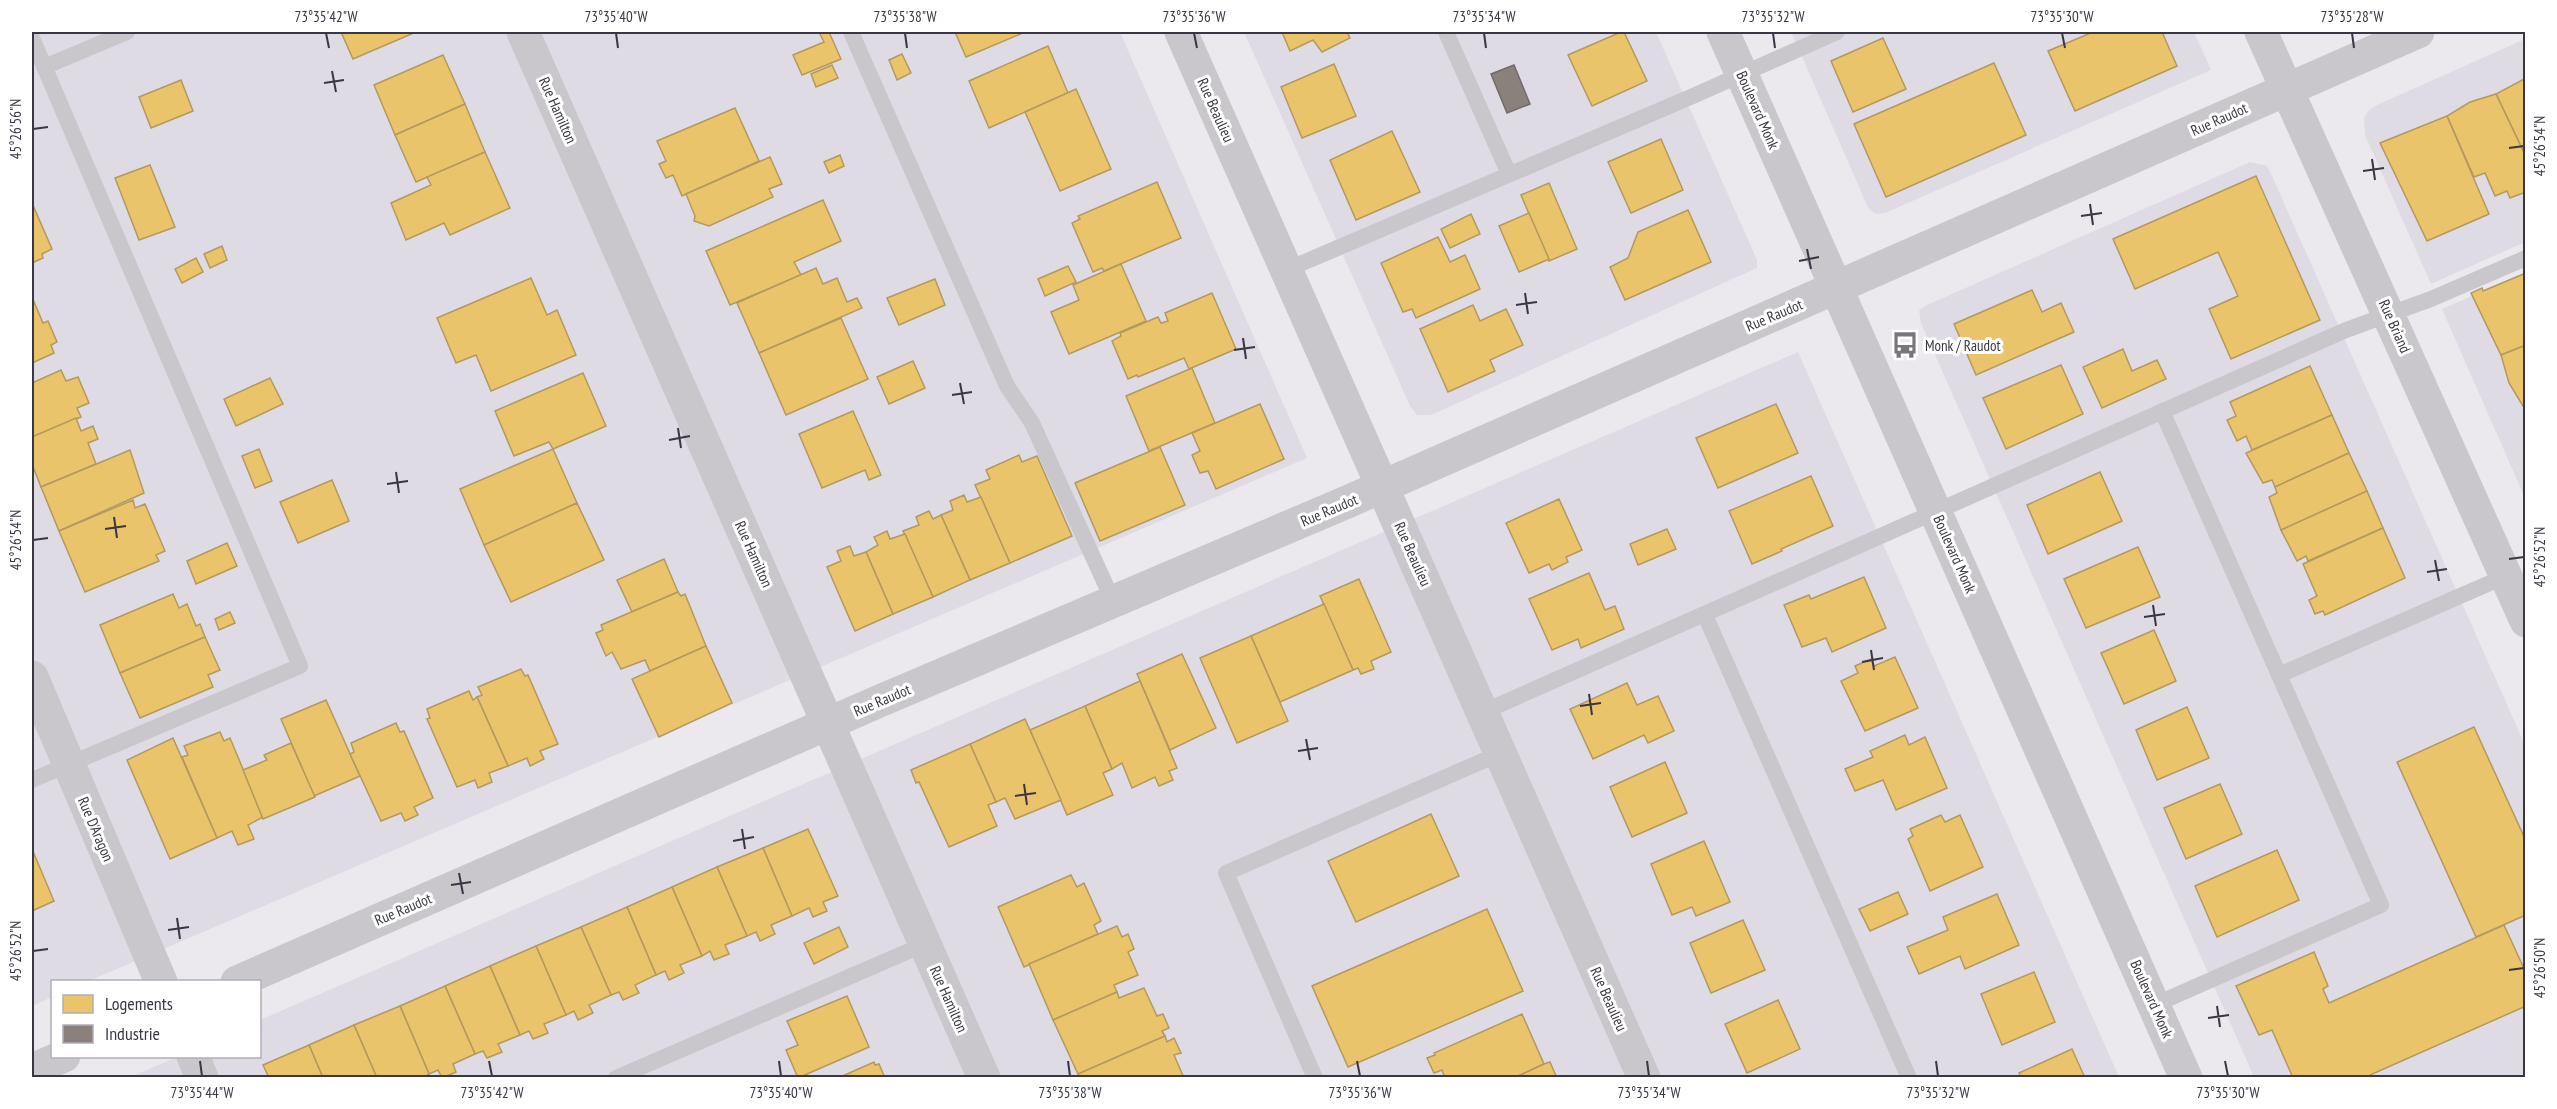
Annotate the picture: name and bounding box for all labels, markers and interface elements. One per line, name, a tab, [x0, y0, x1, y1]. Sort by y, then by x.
text: 73°35'42"W	[294, 7, 358, 26]
text: 73°35'40"W	[584, 7, 648, 26]
text: 73°35'38"W	[873, 7, 937, 26]
text: 73°35'36"W	[1162, 7, 1226, 26]
text: 73°35'34"W	[1452, 7, 1516, 26]
text: 73°35'32"W	[1741, 7, 1805, 26]
text: 73°35'30"W	[2030, 7, 2094, 26]
text: 73°35'28"W	[2320, 7, 2384, 26]
street label: Boulevard Monk	[1732, 68, 1784, 152]
street label: Rue Hamilton	[535, 74, 581, 146]
street label: Rue Beaulieu	[1193, 75, 1239, 145]
street label: Rue Raudot	[2188, 98, 2250, 140]
text: 45°26'56"N	[6, 99, 25, 159]
text: 45°26'54"N	[2530, 116, 2549, 176]
street label: Rue Raudot	[1743, 295, 1805, 335]
street label: Rue Briand	[2375, 296, 2415, 356]
bus stop icon: Monk / Raudot	[1890, 330, 1920, 360]
place label: Monk / Raudot	[1925, 336, 2001, 355]
street label: Rue Raudot	[1298, 490, 1360, 530]
text: 45°26'54"N	[6, 510, 25, 570]
street label: Boulevard Monk	[1929, 512, 1981, 596]
street label: Rue Hamilton	[731, 518, 777, 590]
street label: Rue Beaulieu	[1390, 519, 1436, 589]
text: 45°26'52"N	[2530, 527, 2549, 587]
street label: Rue Raudot	[851, 680, 913, 720]
street label: Rue D'Aragon	[74, 794, 118, 864]
street label: Rue Raudot	[372, 889, 434, 929]
text: 45°26'52"N	[6, 921, 25, 981]
text: 45°26'50"N	[2530, 938, 2549, 998]
street label: Boulevard Monk	[2126, 957, 2178, 1041]
street label: Rue Hamilton	[926, 963, 972, 1035]
street label: Rue Beaulieu	[1586, 964, 1632, 1034]
legend	[51, 980, 261, 1058]
text: Logements	[105, 992, 173, 1015]
text: Industrie	[105, 1022, 160, 1045]
text: 73°35'44"W	[170, 1083, 234, 1102]
text: 73°35'42"W	[460, 1083, 524, 1102]
text: 73°35'40"W	[749, 1083, 813, 1102]
text: 73°35'38"W	[1038, 1083, 1102, 1102]
text: 73°35'36"W	[1328, 1083, 1392, 1102]
text: 73°35'34"W	[1617, 1083, 1681, 1102]
text: 73°35'32"W	[1906, 1083, 1970, 1102]
text: 73°35'30"W	[2196, 1083, 2260, 1102]

